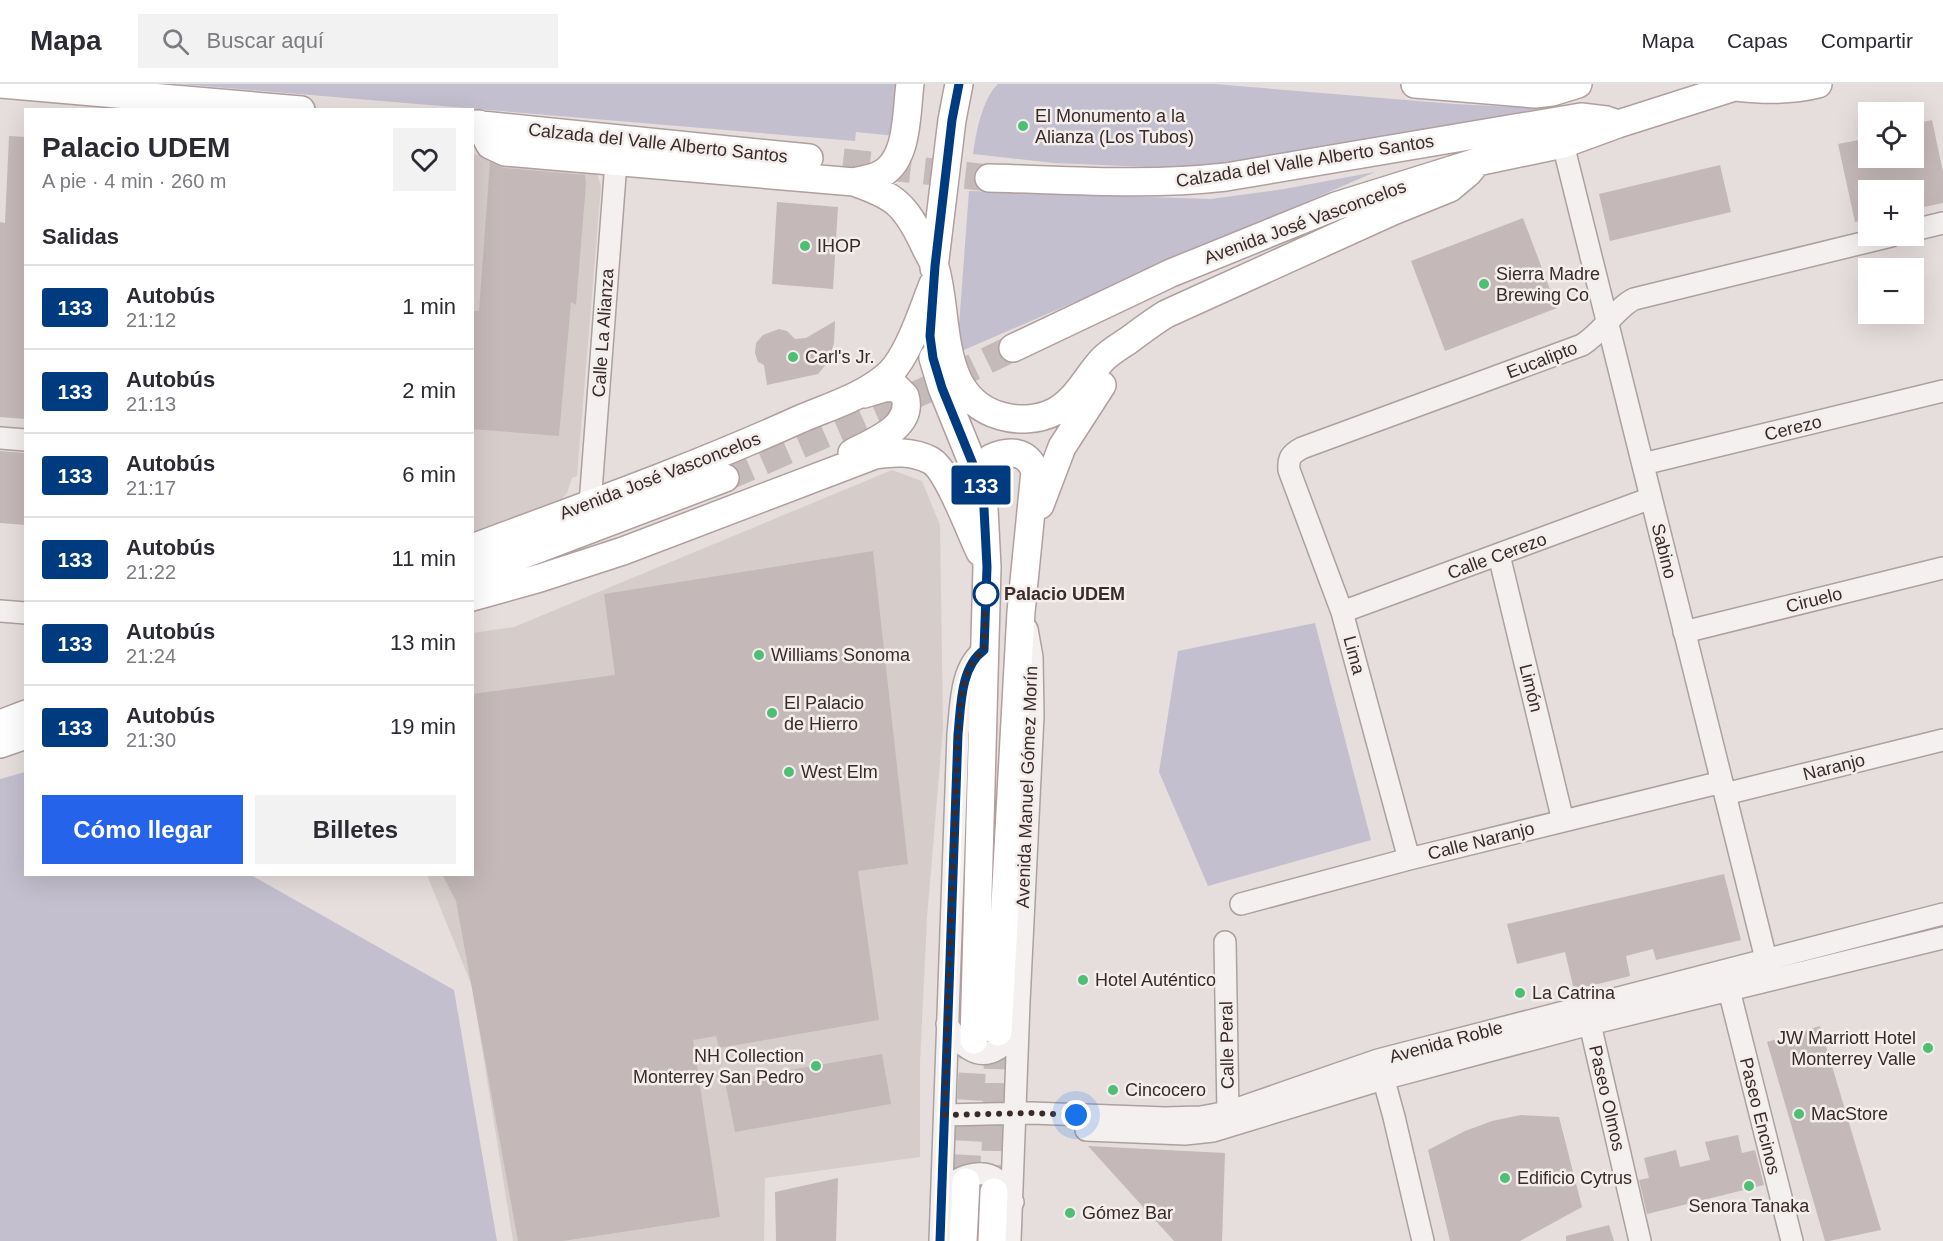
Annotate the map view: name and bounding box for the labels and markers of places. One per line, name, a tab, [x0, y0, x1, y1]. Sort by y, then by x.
place label: El Monumento a la Alianza (Los Tubos)	[1035, 106, 1194, 147]
marker: El Monumento a la Alianza (Los Tubos)	[1016, 119, 1030, 133]
place label: IHOP	[817, 236, 861, 256]
marker: IHOP	[798, 239, 812, 253]
place label: Sierra Madre Brewing Co	[1496, 264, 1600, 305]
marker: Sierra Madre Brewing Co	[1477, 277, 1491, 291]
place label: Carl's Jr.	[805, 347, 874, 367]
marker: Carl's Jr.	[786, 350, 800, 364]
marker: Palacio UDEM	[973, 581, 999, 607]
place label: Palacio UDEM	[1004, 584, 1125, 604]
place label: Williams Sonoma	[771, 645, 911, 665]
marker: Williams Sonoma	[752, 648, 766, 662]
place label: El Palacio de Hierro	[784, 693, 864, 734]
marker: El Palacio de Hierro	[765, 706, 779, 720]
place label: West Elm	[801, 762, 878, 782]
marker: West Elm	[782, 765, 796, 779]
place label: Hotel Auténtico	[1095, 970, 1216, 990]
marker: Hotel Auténtico	[1076, 973, 1090, 987]
place label: La Catrina	[1532, 983, 1616, 1003]
marker: La Catrina	[1513, 986, 1527, 1000]
place label: JW Marriott Hotel Monterrey Valle	[1777, 1028, 1916, 1069]
marker: JW Marriott Hotel Monterrey Valle	[1921, 1041, 1935, 1055]
place label: NH Collection Monterrey San Pedro	[633, 1046, 804, 1087]
marker: NH Collection Monterrey San Pedro	[809, 1059, 823, 1073]
place label: Cincocero	[1125, 1080, 1206, 1100]
marker: Cincocero	[1106, 1083, 1120, 1097]
place label: MacStore	[1811, 1104, 1888, 1124]
marker: MacStore	[1792, 1107, 1806, 1121]
place label: Edificio Cytrus	[1517, 1168, 1632, 1188]
marker: Edificio Cytrus	[1498, 1171, 1512, 1185]
marker: Senora Tanaka	[1742, 1179, 1756, 1193]
place label: Senora Tanaka	[1689, 1196, 1810, 1216]
place label: Gómez Bar	[1082, 1203, 1173, 1223]
marker: Gómez Bar	[1063, 1206, 1077, 1220]

